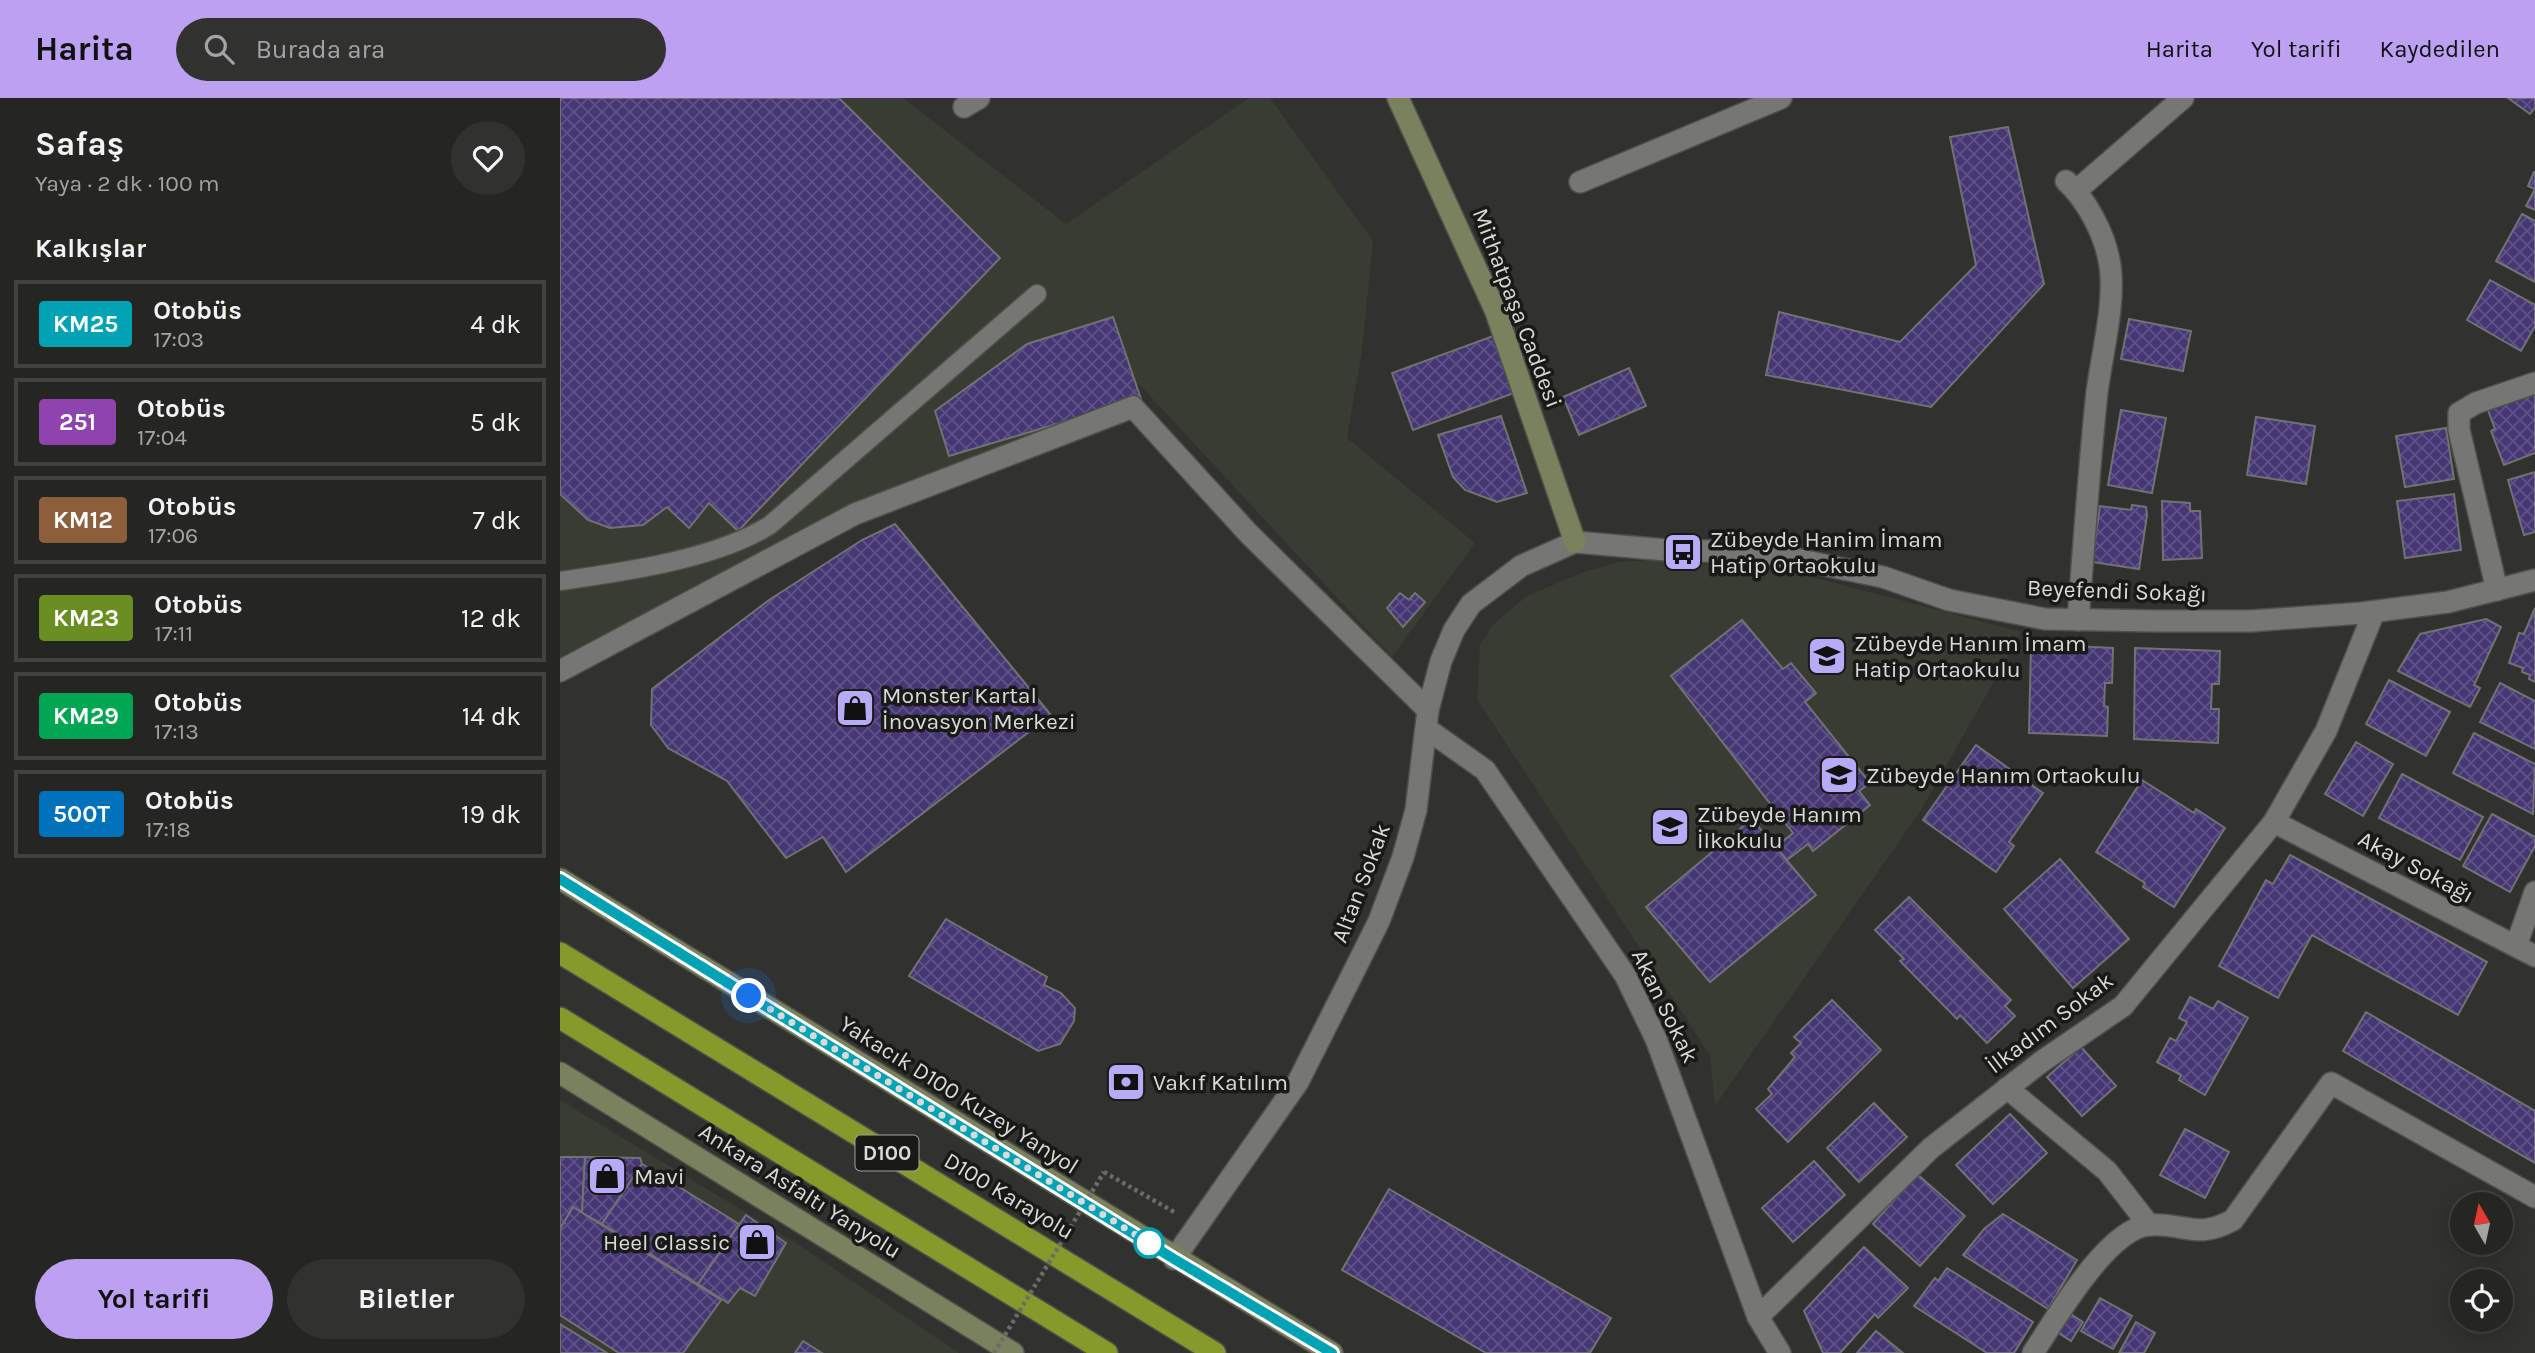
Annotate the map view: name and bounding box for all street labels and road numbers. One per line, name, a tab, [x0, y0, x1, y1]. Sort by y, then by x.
street label: Mithatpaşa Caddesi	[1467, 205, 1567, 411]
street label: Beyefendi Sokağı	[2027, 574, 2207, 608]
street label: Altan Sokak	[1326, 820, 1396, 946]
street label: Akay Sokağı	[2354, 825, 2478, 909]
street label: Akan Sokak	[1626, 945, 1704, 1067]
street label: İlkadım Sokak	[1982, 967, 2118, 1079]
street label: Yakacık D100 Kuzey Yanyol	[834, 1010, 1084, 1180]
street label: Ankara Asfaltı Yanyolu	[694, 1118, 906, 1264]
road number: D100	[856, 1136, 918, 1170]
street label: D100 Karayolu	[939, 1147, 1079, 1245]

